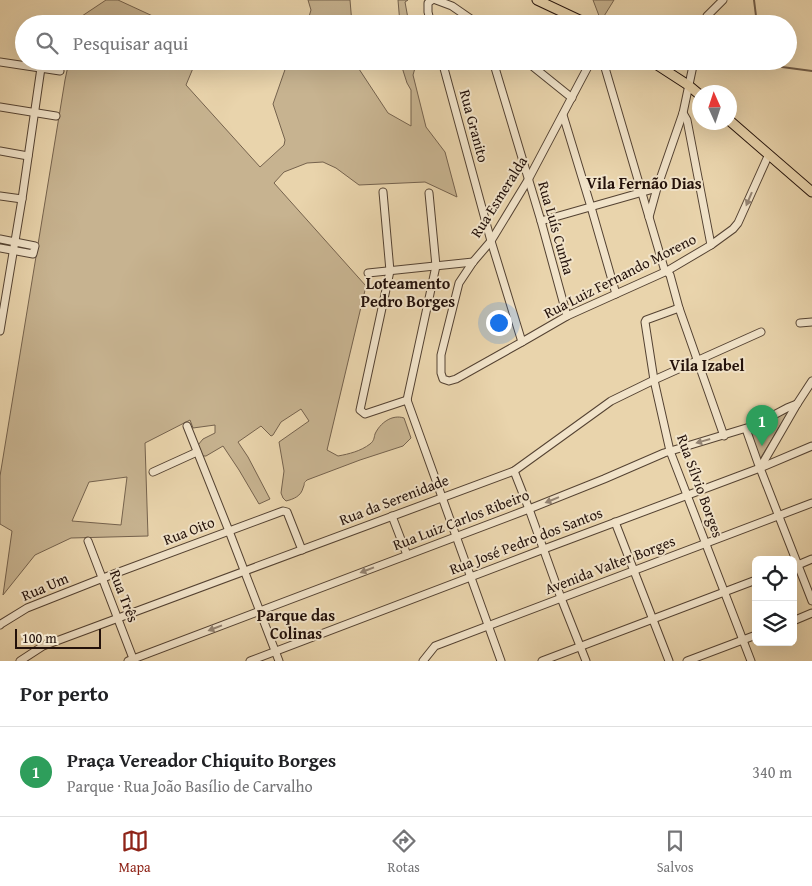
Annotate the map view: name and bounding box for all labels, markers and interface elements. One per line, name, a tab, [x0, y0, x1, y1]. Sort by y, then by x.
search box	[15, 15, 797, 70]
icon: search	[33, 29, 61, 57]
text: Pesquisar aqui	[73, 29, 188, 57]
north arrow	[692, 85, 737, 130]
street label: Rua Granito	[455, 87, 494, 165]
street label: Rua Esmeralda	[465, 152, 532, 241]
district label: Vila Fernão Dias	[586, 171, 702, 195]
street label: Rua Luís Cunha	[533, 179, 580, 277]
one-way arrow	[745, 192, 753, 206]
street label: Rua Luiz Fernando Moreno	[540, 228, 700, 323]
district label: Loteamento Pedro Borges	[361, 271, 455, 313]
your location	[486, 310, 512, 336]
district label: Vila Izabel	[669, 353, 745, 377]
pin: 1	[746, 405, 778, 446]
street label: Rua Sílvio Borges	[672, 431, 729, 540]
one-way arrow	[695, 438, 710, 446]
street label: Rua da Serenidade	[336, 469, 452, 530]
street label: Rua Luiz Carlos Ribeiro	[390, 484, 532, 555]
one-way arrow	[544, 497, 559, 504]
street label: Rua José Pedro dos Santos	[446, 502, 605, 579]
street label: Rua Oito	[160, 511, 218, 550]
street label: Avenida Valter Borges	[541, 530, 678, 599]
map controls	[752, 556, 797, 646]
button: locate	[752, 556, 797, 601]
one-way arrow	[359, 566, 374, 574]
street label: Rua Um	[18, 567, 72, 606]
street label: Rua Três	[105, 567, 144, 625]
button: layers	[752, 601, 797, 646]
district label: Parque das Colinas	[257, 603, 335, 645]
one-way arrow	[207, 624, 222, 632]
scale bar	[15, 626, 101, 649]
text: 100 m	[22, 628, 57, 648]
text: Por perto	[20, 678, 109, 709]
text: Praça Vereador Chiquito Borges	[67, 746, 336, 774]
text: 1	[32, 760, 40, 784]
text: 340 m	[752, 760, 792, 784]
text: Parque · Rua João Basílio de Carvalho	[67, 774, 313, 798]
tab: Mapa	[118, 827, 151, 877]
tab: Rotas	[388, 827, 420, 877]
tab: Salvos	[657, 827, 694, 877]

